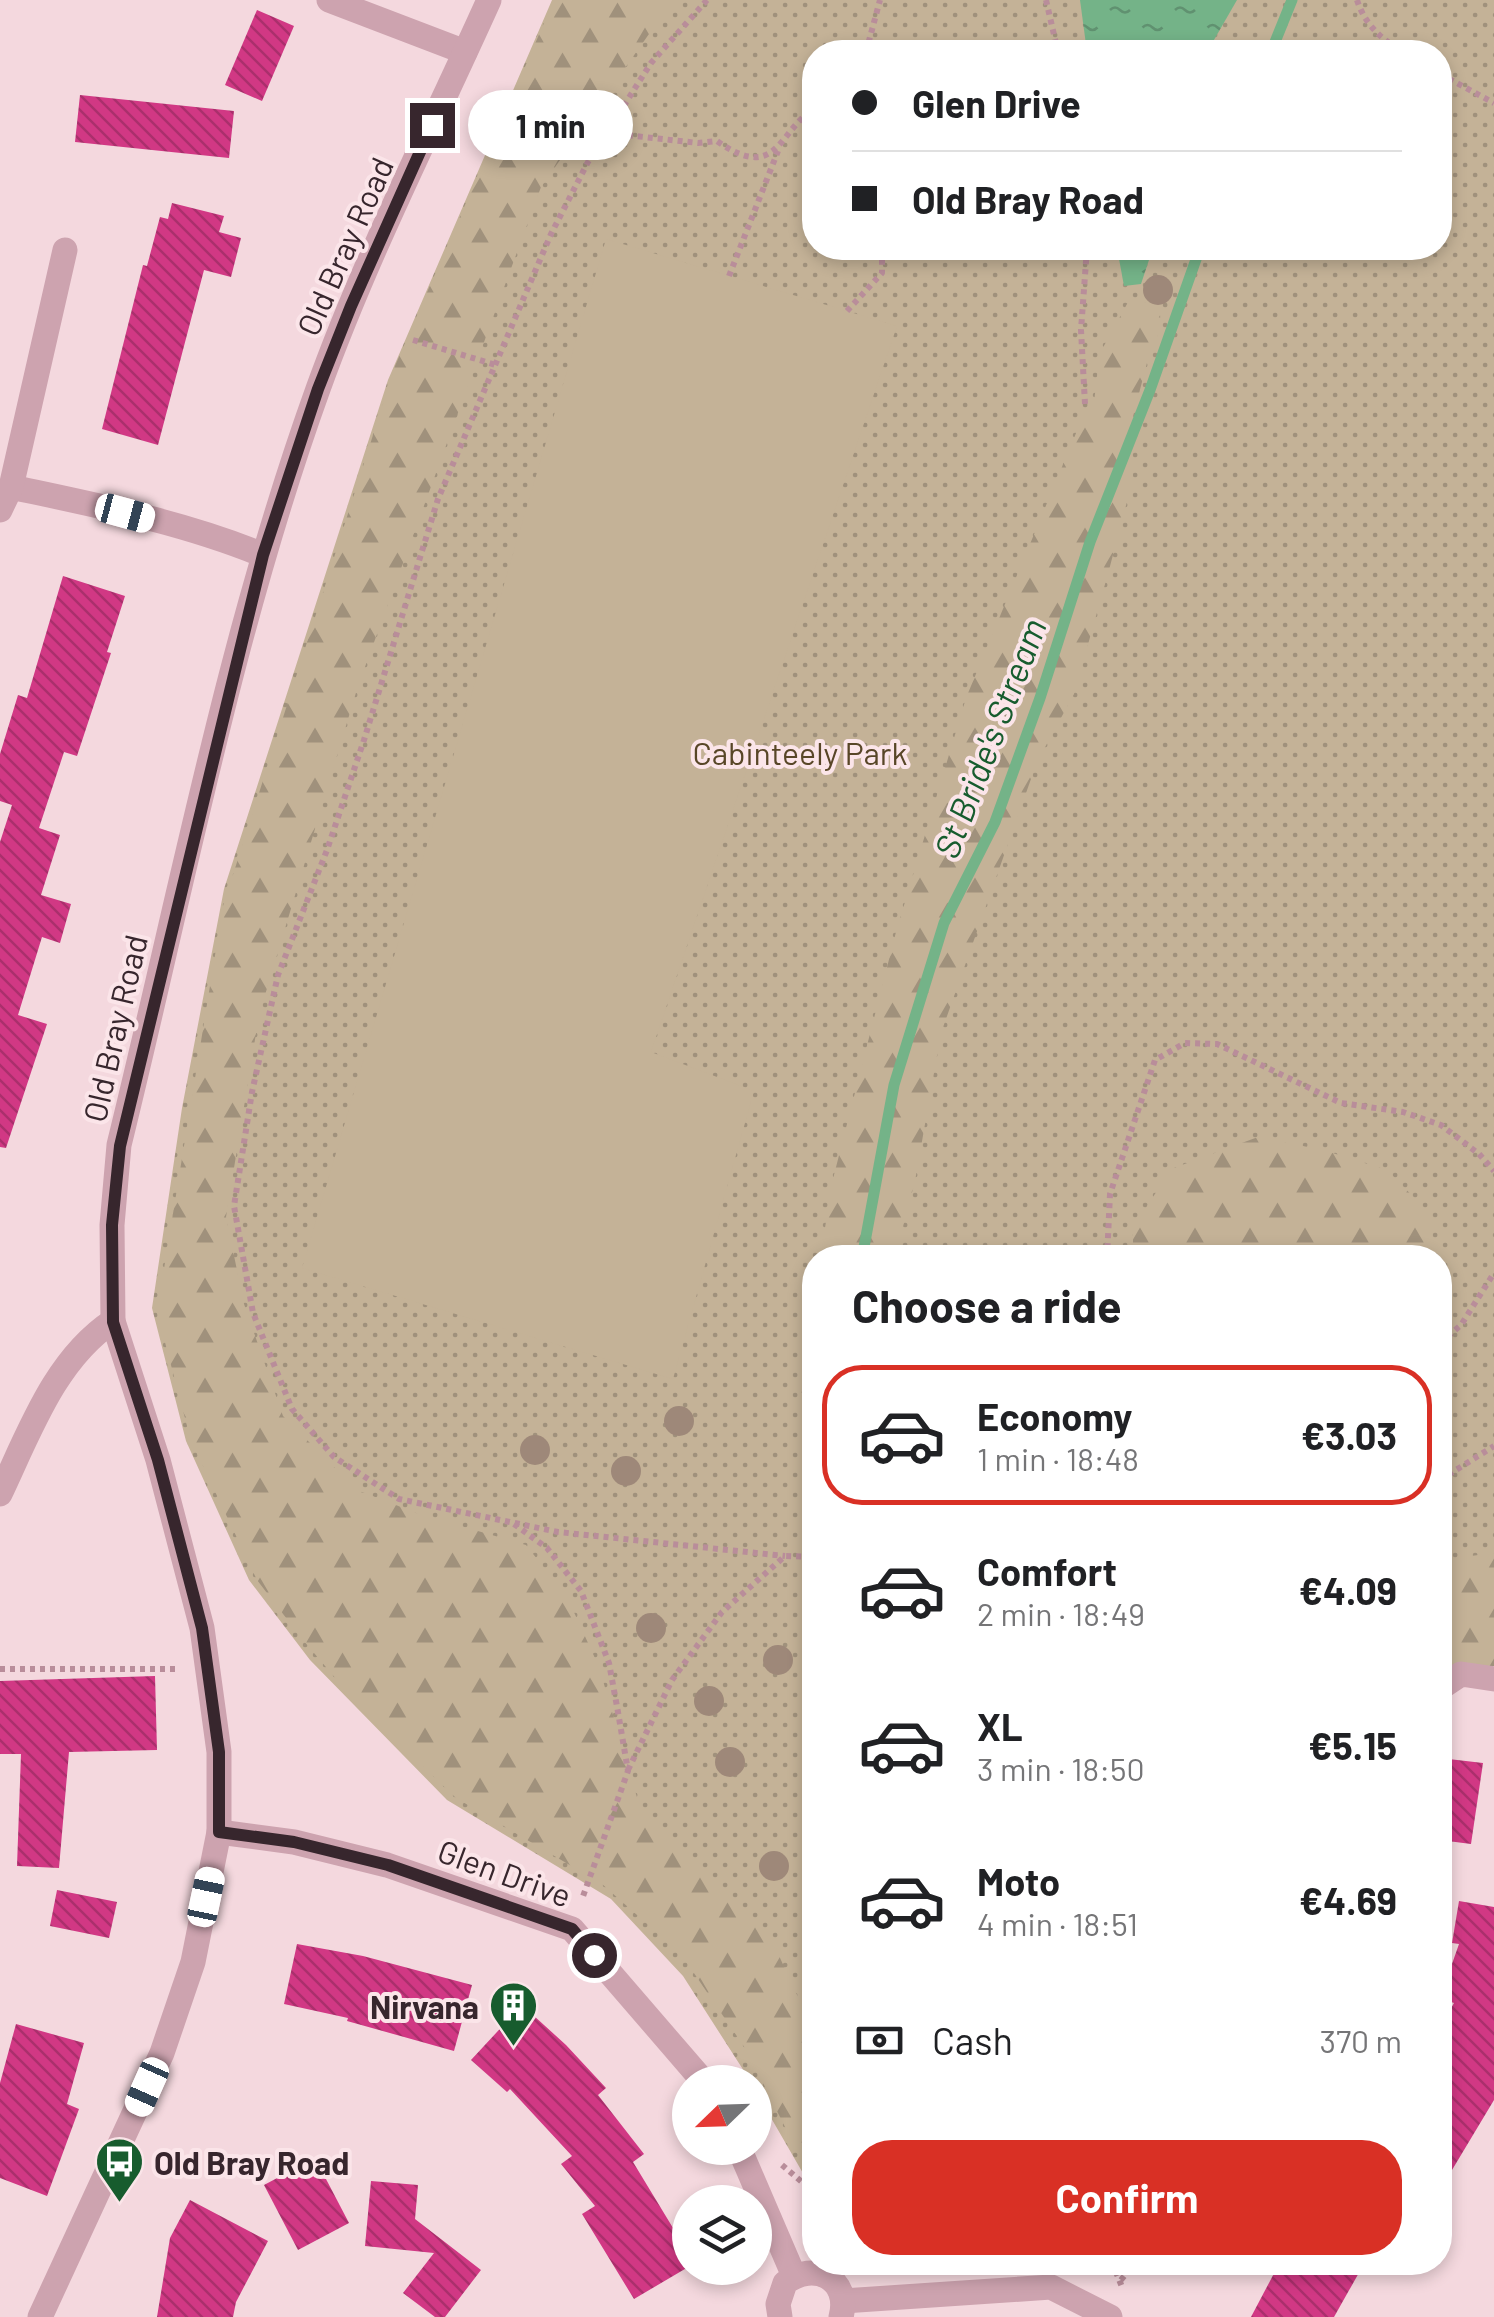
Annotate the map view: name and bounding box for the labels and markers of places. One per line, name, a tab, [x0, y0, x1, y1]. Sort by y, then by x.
building icon: Nirvana	[488, 1980, 540, 2048]
place label: Nirvana	[370, 1987, 479, 2025]
bus stop icon: Old Bray Road	[93, 2136, 145, 2204]
place label: Old Bray Road	[154, 2143, 349, 2181]

